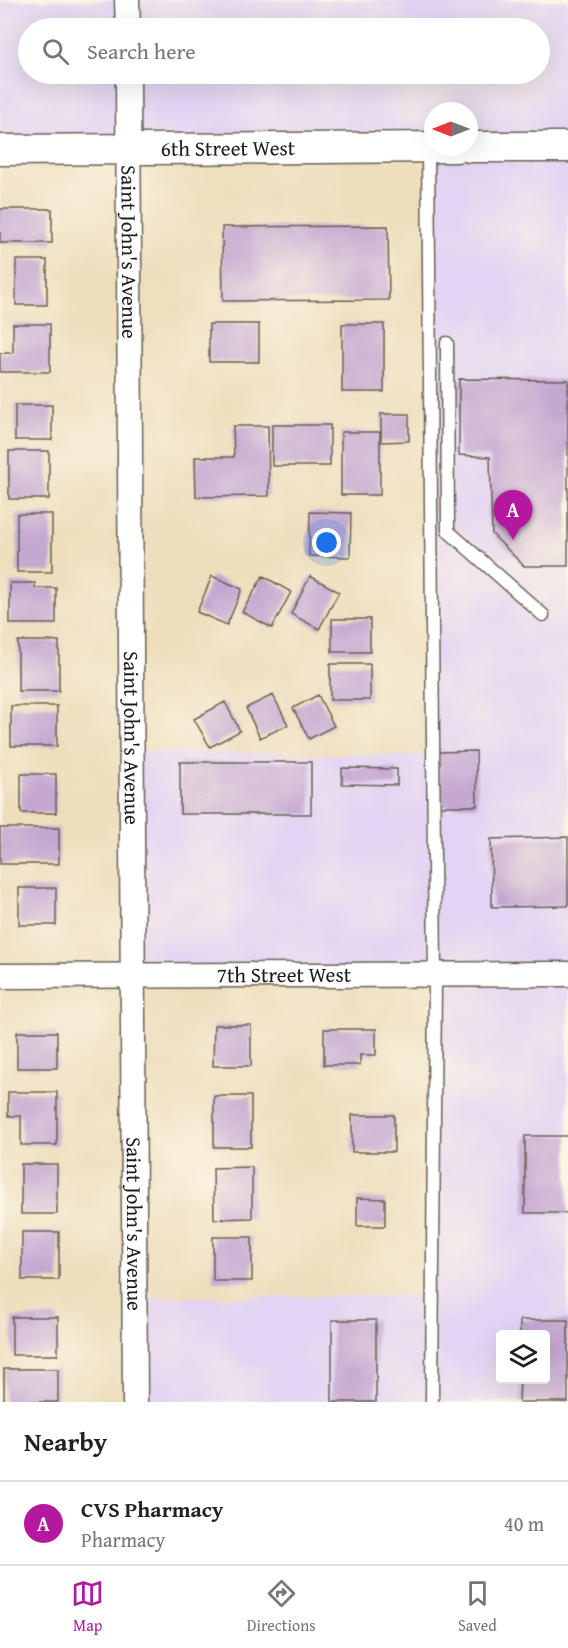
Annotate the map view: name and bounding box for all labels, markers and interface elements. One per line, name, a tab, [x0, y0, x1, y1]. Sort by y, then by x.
search box	[18, 18, 550, 84]
icon: search	[39, 35, 72, 68]
text: Search here	[87, 35, 196, 67]
north arrow	[424, 102, 478, 156]
street label: 6th Street West	[161, 132, 296, 164]
street label: Saint John's Avenue	[113, 165, 145, 339]
pin: A	[494, 490, 532, 540]
your location	[312, 528, 341, 557]
street label: Saint John's Avenue	[116, 651, 148, 825]
street label: 7th Street West	[217, 959, 352, 990]
street label: Saint John's Avenue	[119, 1137, 151, 1311]
map controls	[496, 1330, 550, 1384]
button: layers	[496, 1330, 550, 1384]
text: Nearby	[24, 1422, 107, 1461]
text: CVS Pharmacy	[81, 1493, 223, 1525]
text: A	[37, 1509, 50, 1538]
text: 40 m	[504, 1509, 544, 1538]
text: Pharmacy	[81, 1525, 165, 1554]
tab: Map	[71, 1577, 104, 1637]
tab: Directions	[247, 1577, 316, 1637]
tab: Saved	[458, 1577, 497, 1637]

